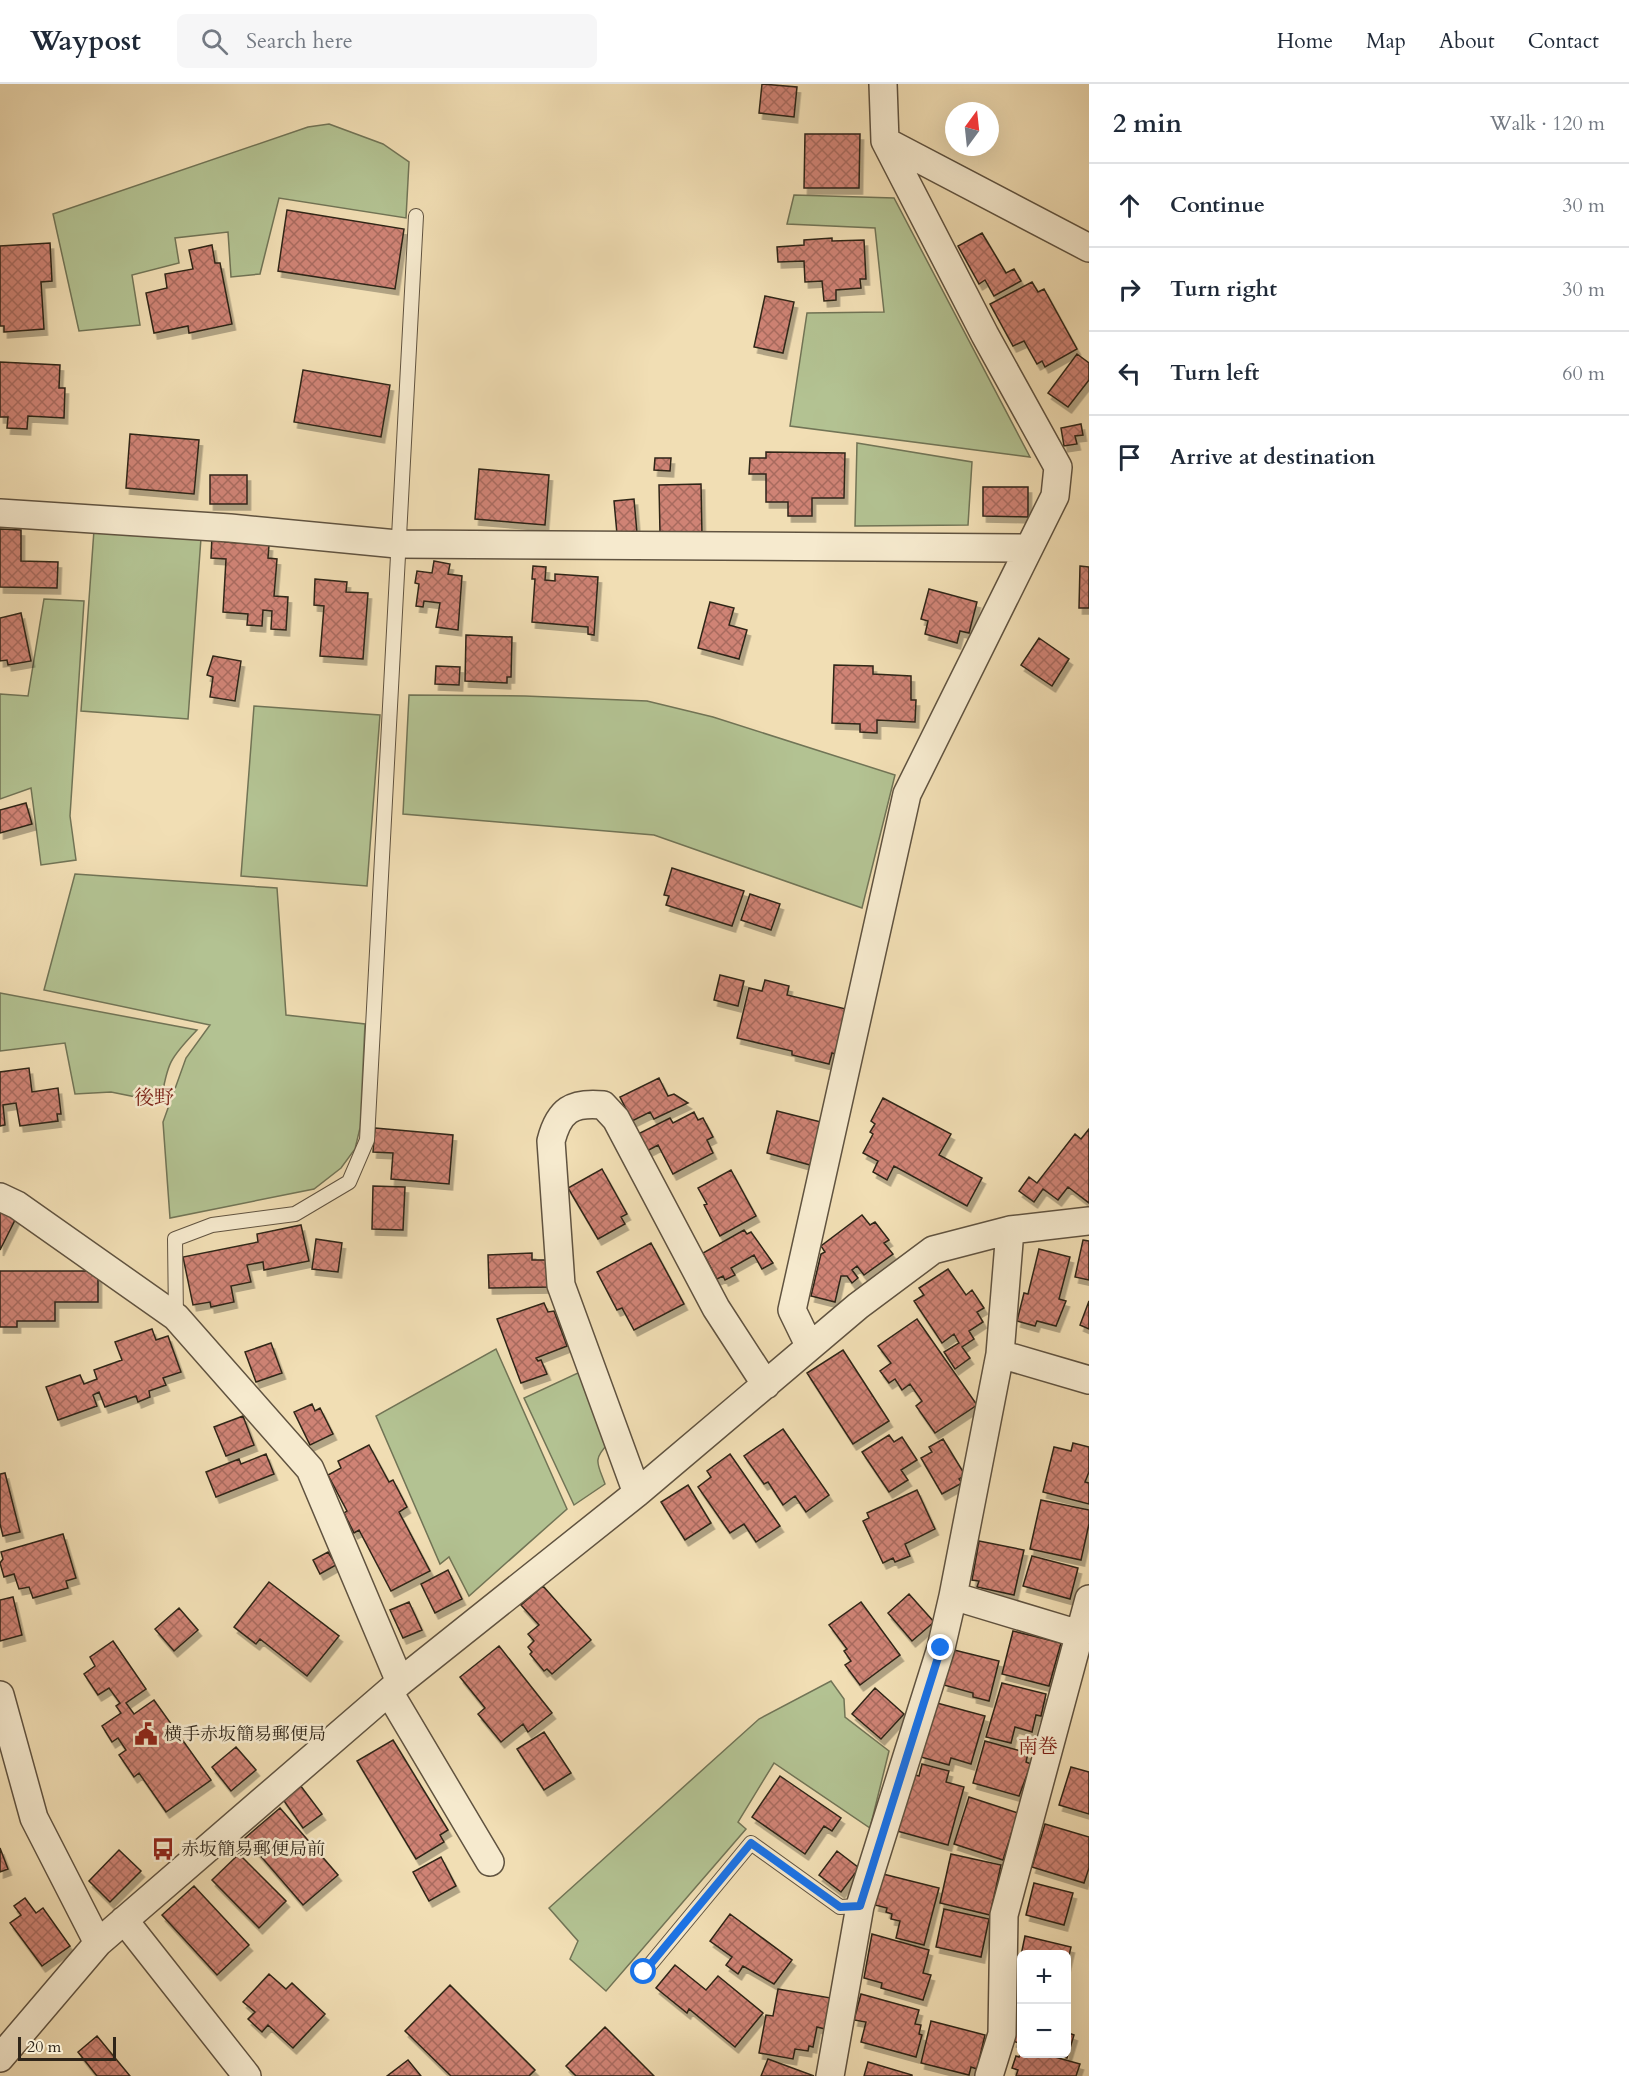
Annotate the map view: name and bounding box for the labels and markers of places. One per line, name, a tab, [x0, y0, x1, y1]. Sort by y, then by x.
public building icon: 横手赤坂簡易郵便局	[133, 1721, 159, 1747]
place label: 横手赤坂簡易郵便局	[164, 1722, 326, 1747]
bus stop icon: 赤坂簡易郵便局前	[150, 1836, 176, 1862]
place label: 赤坂簡易郵便局前	[181, 1837, 325, 1862]

